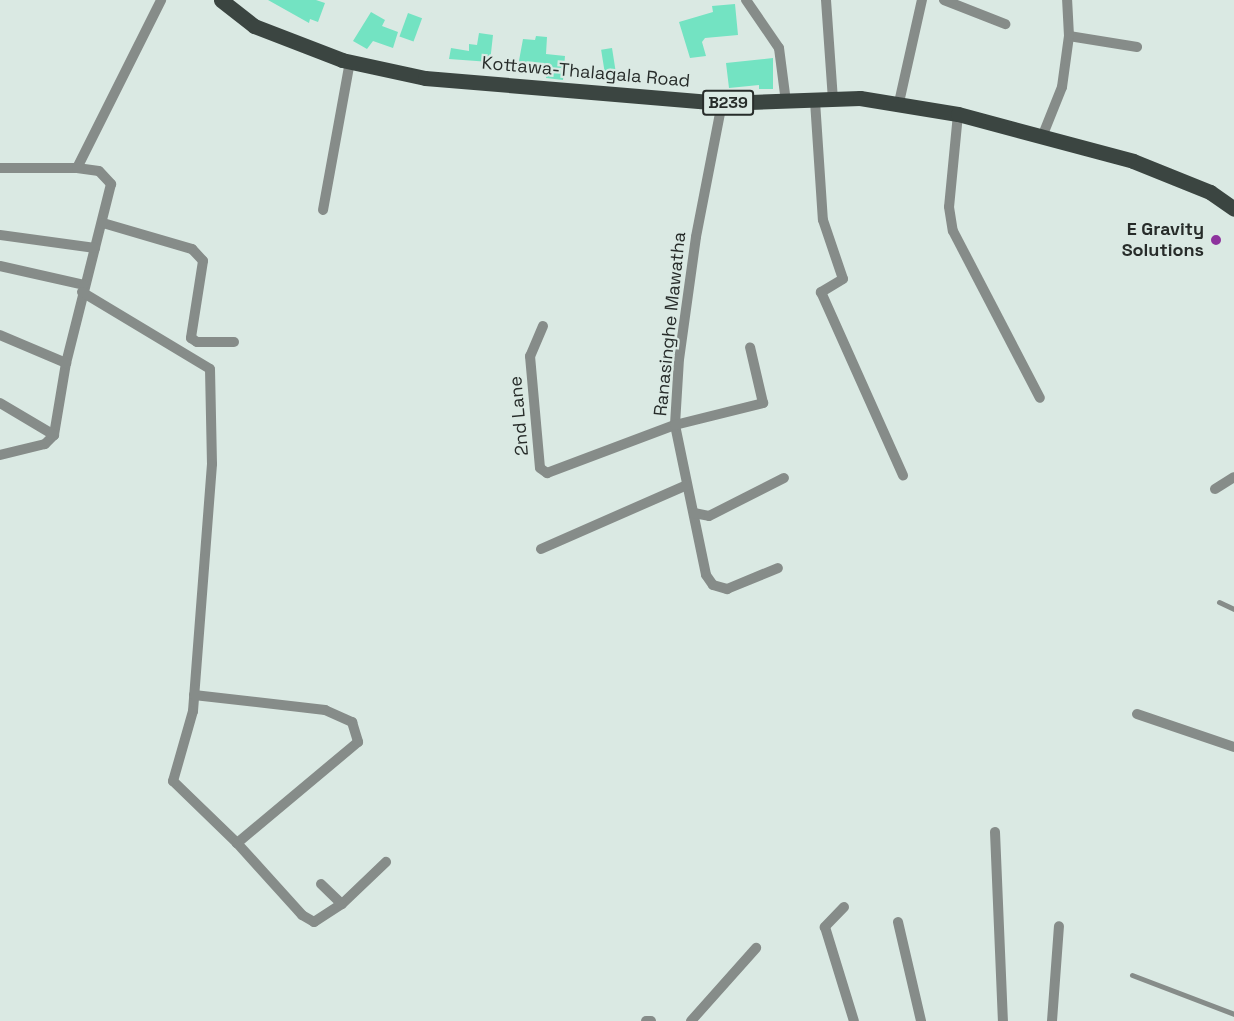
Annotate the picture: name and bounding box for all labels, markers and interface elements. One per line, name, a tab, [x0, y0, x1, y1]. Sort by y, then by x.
street label: Kottawa-Thalagala Road	[481, 52, 691, 92]
road number: B239	[701, 90, 755, 116]
place label: E Gravity Solutions	[1122, 219, 1204, 262]
street label: Ranasinghe Mawatha	[650, 231, 690, 417]
marker: E Gravity Solutions	[1209, 233, 1223, 247]
street label: 2nd Lane	[505, 375, 533, 457]

